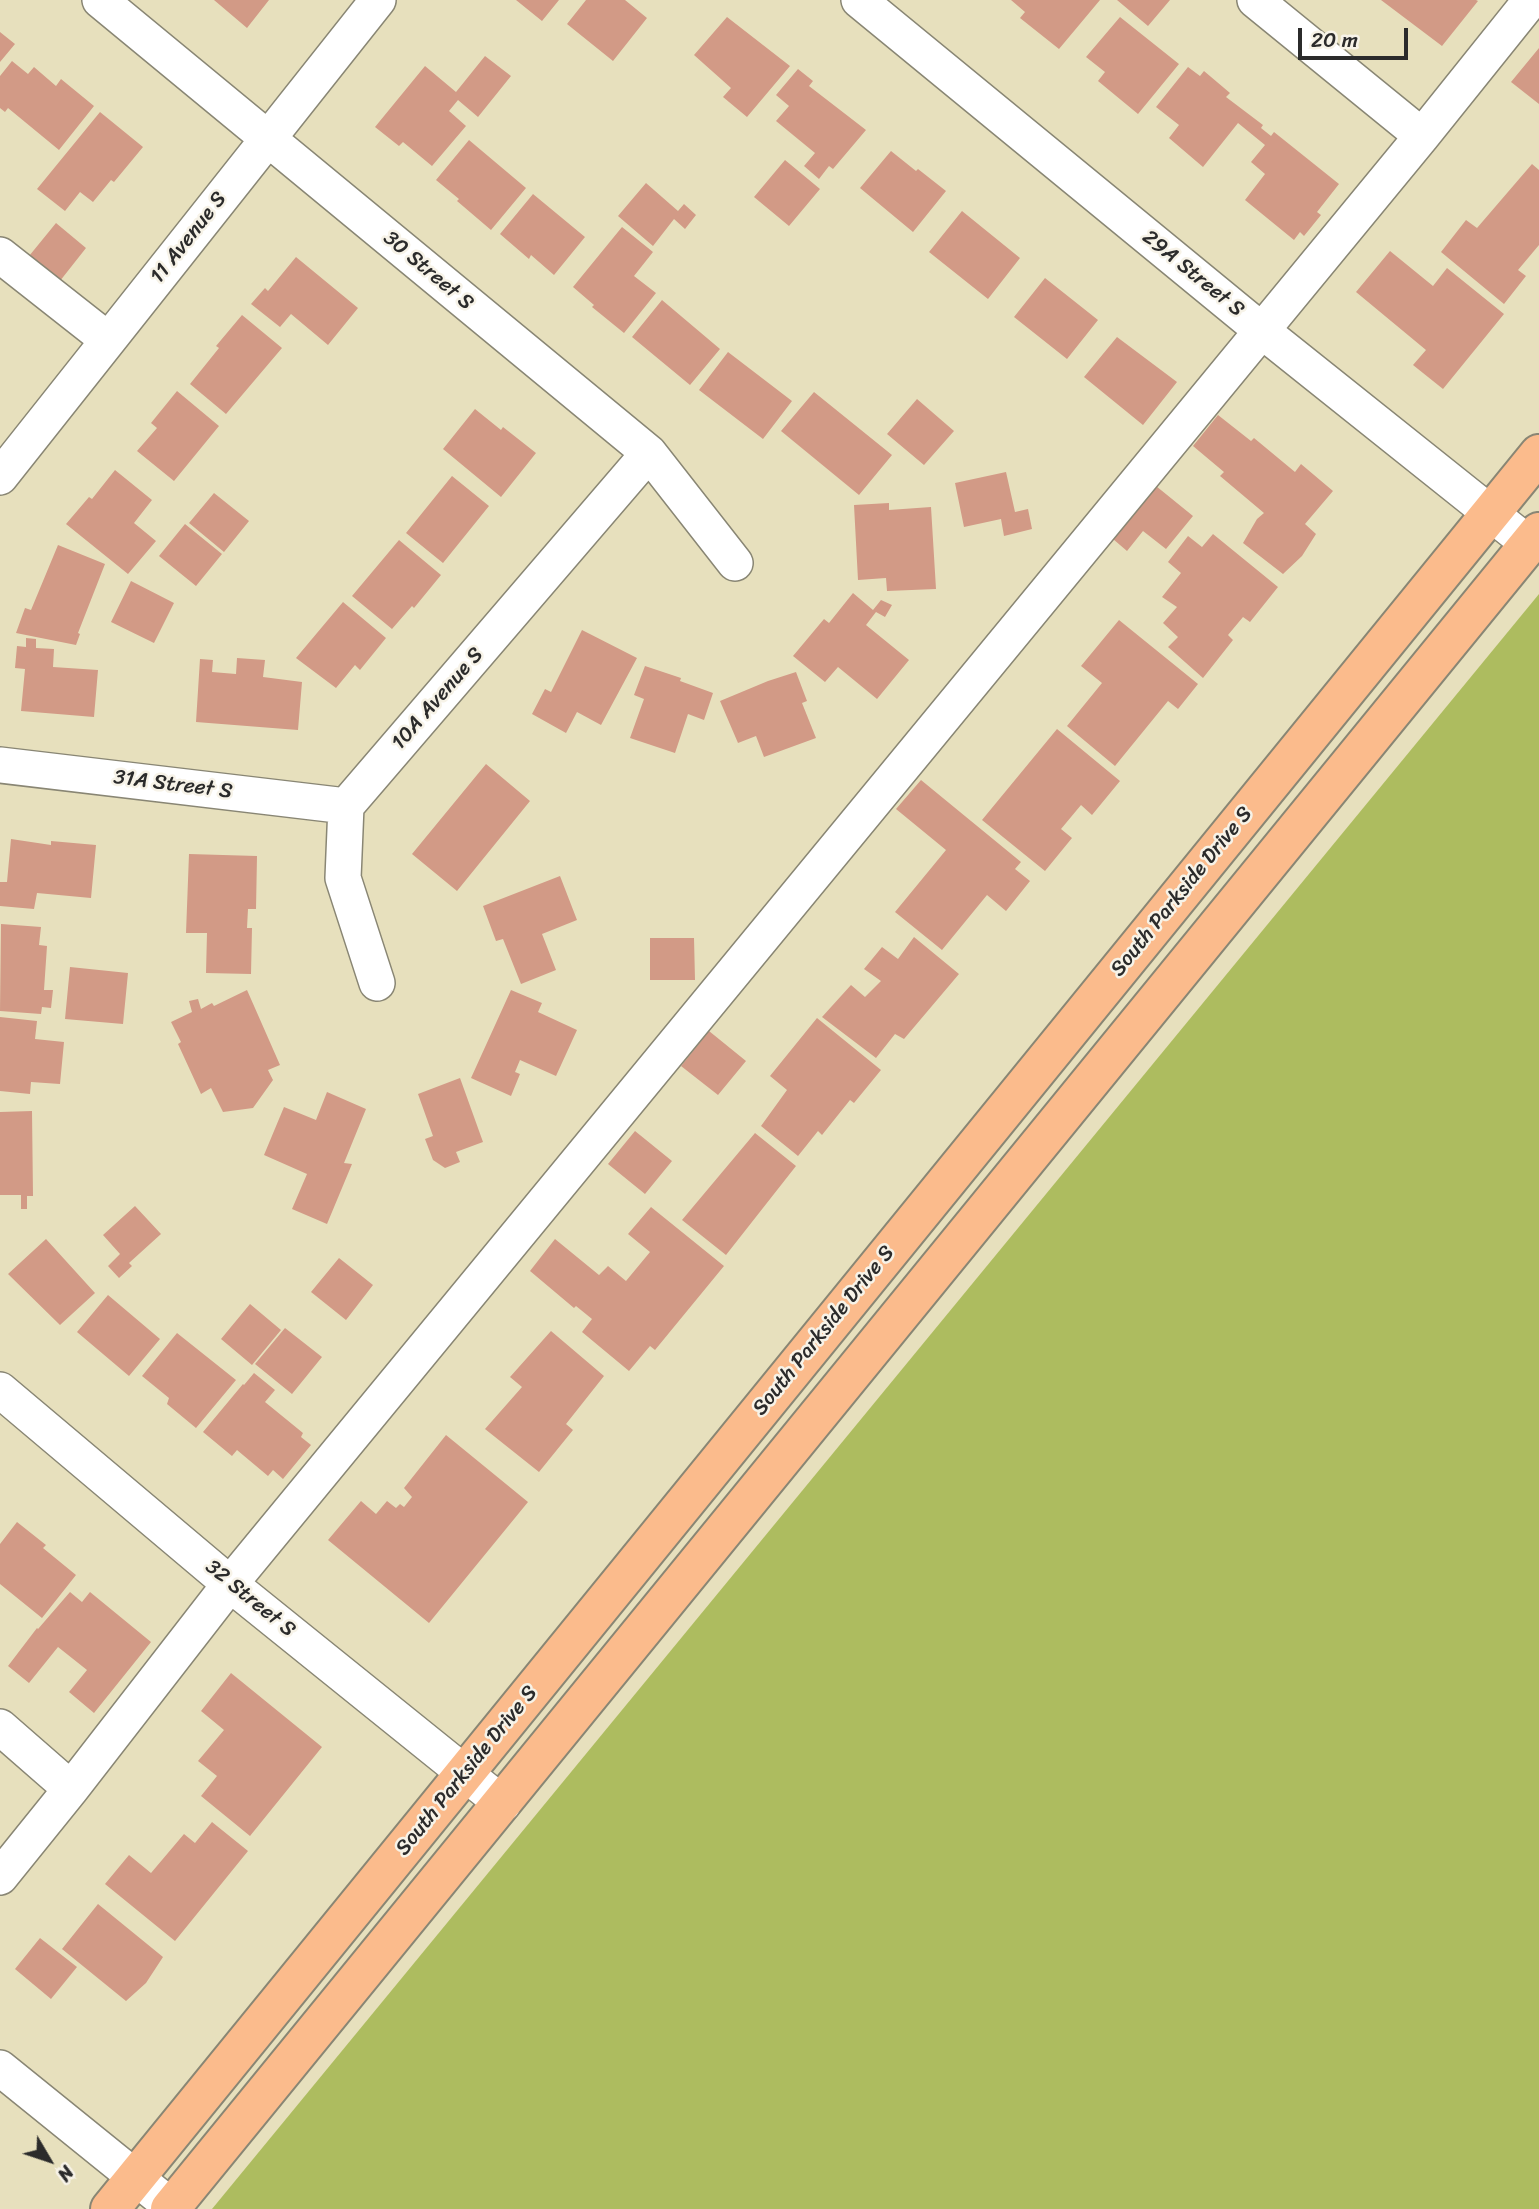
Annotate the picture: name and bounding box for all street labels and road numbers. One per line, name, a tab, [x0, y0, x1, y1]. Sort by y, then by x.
street label: 11 Avenue S	[145, 187, 233, 289]
street label: 29A Street S	[1137, 225, 1249, 323]
street label: 30 Street S	[378, 226, 478, 316]
street label: 10A Avenue S	[387, 643, 489, 755]
street label: 31A Street S	[112, 765, 234, 805]
street label: South Parkside Drive S	[1106, 802, 1258, 982]
street label: South Parkside Drive S	[748, 1241, 900, 1421]
street label: 32 Street S	[200, 1555, 300, 1643]
street label: South Parkside Drive S	[391, 1681, 543, 1861]

